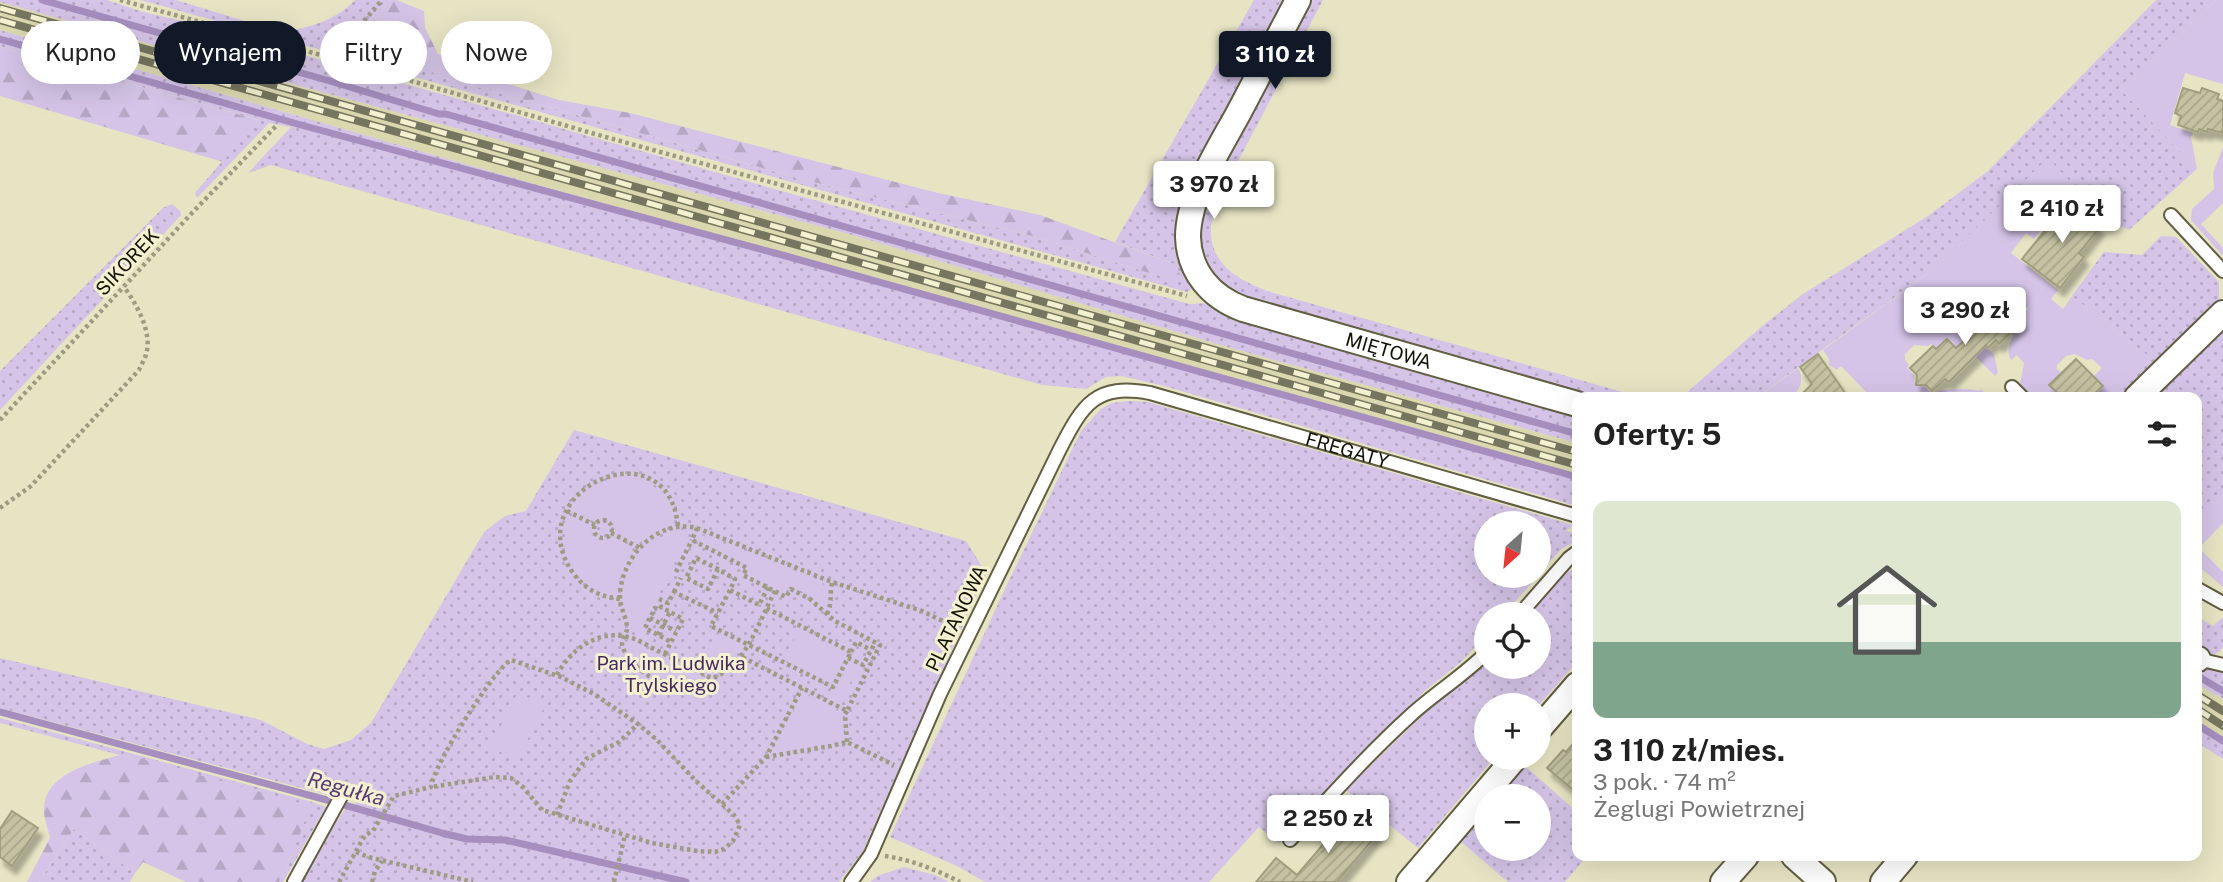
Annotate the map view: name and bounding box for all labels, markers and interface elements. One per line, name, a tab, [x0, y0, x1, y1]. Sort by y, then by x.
chip: Kupno	[21, 21, 140, 84]
chip: Wynajem	[154, 21, 306, 84]
chip: Filtry	[320, 21, 427, 84]
chip: Nowe	[441, 21, 552, 84]
pin: 3 110 zł	[1203, 32, 1347, 91]
text: 3 110 zł	[1235, 40, 1315, 67]
pin: 3 970 zł	[1142, 162, 1286, 221]
text: 3 970 zł	[1169, 170, 1259, 197]
pin: 2 410 zł	[1990, 186, 2134, 245]
text: 2 410 zł	[2020, 194, 2104, 221]
street label: SIKOREK	[91, 224, 163, 300]
pin: 3 290 zł	[1893, 288, 2037, 347]
text: 3 290 zł	[1920, 296, 2010, 323]
street label: MIĘTOWA	[1343, 328, 1434, 373]
icon: filters	[2143, 415, 2181, 453]
text: Oferty: 5	[1593, 416, 1722, 452]
street label: FREGATY	[1303, 427, 1392, 472]
north arrow	[1474, 511, 1550, 588]
map controls	[1474, 511, 1551, 861]
icon: home	[1824, 547, 1950, 673]
street label: PLATANOWA	[921, 561, 991, 675]
button: locate	[1474, 602, 1551, 679]
park label: Park im. Ludwika Trylskiego	[596, 652, 746, 696]
button: +	[1474, 693, 1551, 770]
text: 3 110 zł/mies.	[1593, 732, 1785, 768]
water label: Regułka	[305, 766, 387, 811]
text: 3 pok. · 74 m²	[1593, 768, 1736, 795]
button: −	[1474, 784, 1551, 861]
text: Żeglugi Powietrznej	[1593, 795, 1805, 822]
pin: 2 250 zł	[1256, 796, 1400, 855]
text: 2 250 zł	[1283, 804, 1373, 831]

